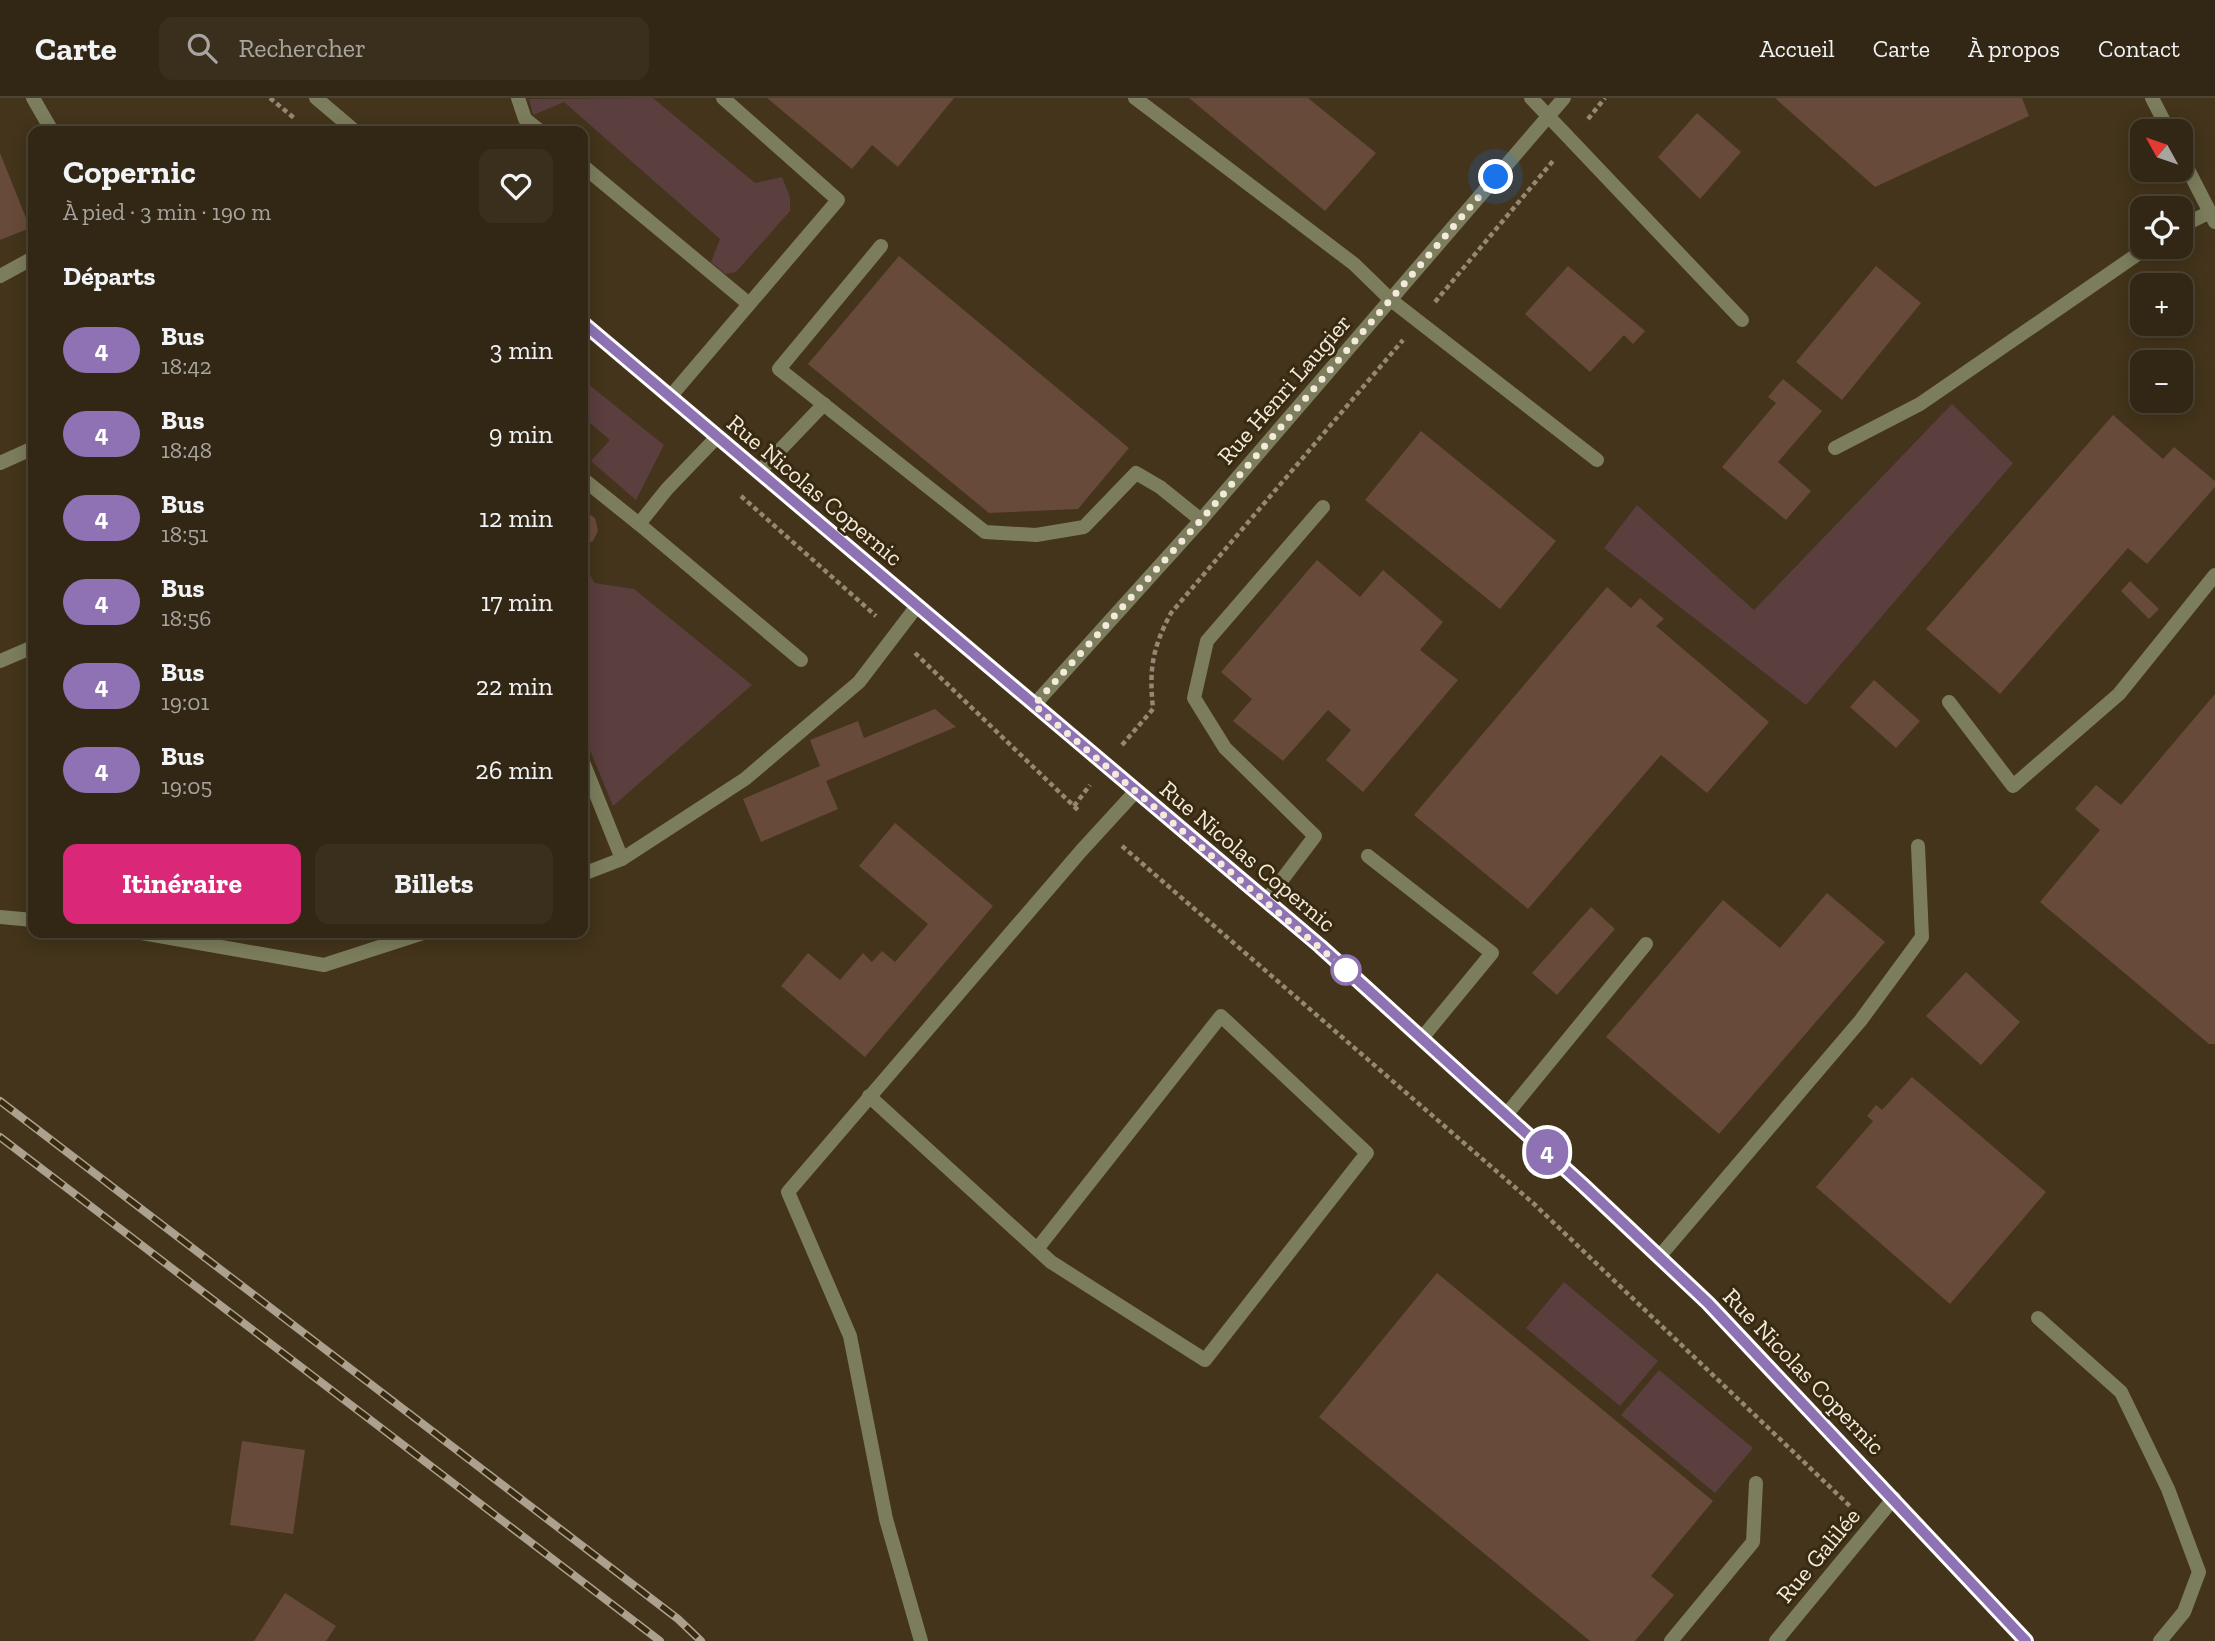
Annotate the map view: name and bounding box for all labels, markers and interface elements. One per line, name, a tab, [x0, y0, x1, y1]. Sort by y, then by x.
search box	[159, 17, 649, 80]
text: Carte	[35, 29, 117, 68]
icon: search	[183, 29, 221, 67]
text: Rechercher	[239, 32, 366, 64]
text: Accueil	[1759, 34, 1835, 63]
text: Carte	[1873, 34, 1930, 63]
text: À propos	[1968, 34, 2060, 63]
text: Contact	[2098, 34, 2180, 63]
north arrow	[2130, 119, 2193, 182]
map controls	[2130, 119, 2193, 413]
button: heart	[479, 149, 553, 223]
text: Copernic	[63, 152, 196, 191]
your location	[1478, 159, 1513, 194]
button: locate	[2130, 196, 2193, 259]
text: À pied · 3 min · 190 m	[63, 198, 271, 226]
text: Départs	[63, 260, 155, 292]
button: +	[2130, 273, 2193, 336]
street label: Rue Henri Laugier	[1211, 308, 1357, 470]
text: Bus	[161, 320, 204, 352]
text: 3 min	[490, 334, 553, 366]
text: 4	[95, 335, 108, 364]
button: −	[2130, 350, 2193, 413]
text: 18:42	[161, 352, 212, 380]
text: Bus	[161, 404, 204, 436]
street label: Rue Nicolas Copernic	[721, 408, 909, 572]
text: 9 min	[489, 418, 553, 450]
text: 4	[95, 419, 108, 448]
text: 18:48	[161, 436, 212, 464]
text: Bus	[161, 488, 204, 520]
text: 12 min	[479, 502, 553, 534]
text: 4	[95, 503, 108, 532]
text: 18:51	[161, 520, 208, 548]
text: Bus	[161, 572, 204, 604]
text: 17 min	[481, 586, 553, 618]
text: 4	[95, 587, 108, 616]
text: 18:56	[161, 604, 211, 632]
text: Bus	[161, 656, 204, 688]
text: 22 min	[476, 670, 553, 702]
text: 4	[95, 671, 108, 700]
text: 19:01	[161, 688, 209, 716]
text: Bus	[161, 740, 204, 772]
text: 26 min	[475, 754, 553, 786]
text: 4	[95, 755, 108, 784]
text: 19:05	[161, 772, 212, 800]
street label: Rue Nicolas Copernic	[1154, 774, 1342, 938]
button: Itinéraire	[63, 844, 301, 924]
button: Billets	[315, 844, 553, 924]
unlabelled marker	[1331, 955, 1361, 985]
line badge: 4	[1524, 1129, 1570, 1175]
text: 4	[1540, 1137, 1554, 1166]
street label: Rue Nicolas Copernic	[1717, 1282, 1891, 1460]
street label: Rue Galilée	[1770, 1502, 1866, 1608]

